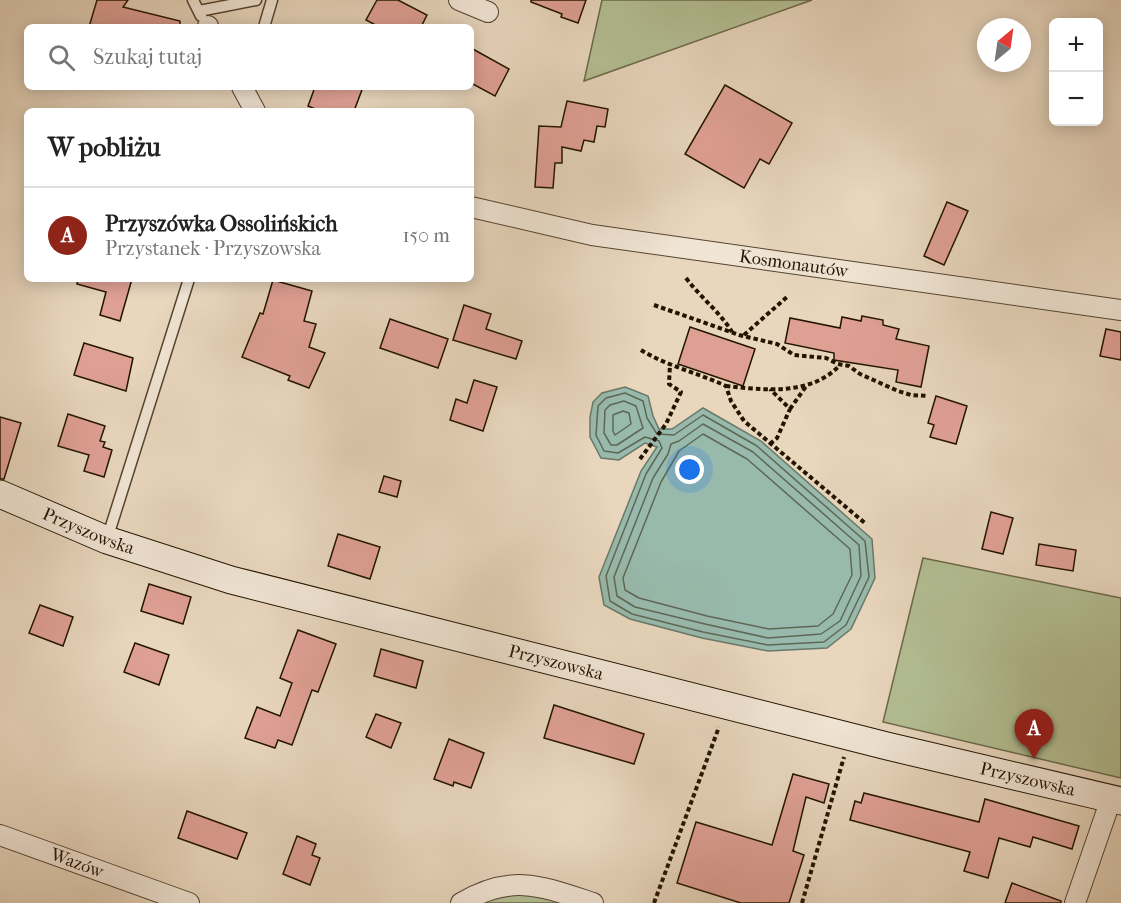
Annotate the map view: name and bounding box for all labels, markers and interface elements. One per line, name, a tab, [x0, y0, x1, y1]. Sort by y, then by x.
north arrow	[977, 18, 1031, 72]
map controls	[1049, 18, 1103, 126]
button: +	[1049, 18, 1103, 72]
search box	[24, 24, 474, 90]
icon: search	[45, 41, 78, 74]
text: Szukaj tutaj	[93, 44, 202, 70]
button: −	[1049, 72, 1103, 126]
text: W pobliżu	[48, 132, 161, 163]
text: Przyszówka Ossolińskich	[105, 211, 338, 237]
text: A	[61, 224, 74, 247]
text: 150 m	[402, 224, 450, 247]
text: Przystanek · Przyszowska	[105, 237, 321, 260]
street label: Kosmonautów	[738, 245, 850, 282]
your location	[675, 455, 704, 484]
street label: Przyszowska	[39, 503, 138, 559]
street label: Przyszowska	[506, 640, 606, 684]
pin: A	[1014, 710, 1054, 759]
street label: Przyszowska	[978, 758, 1078, 801]
street label: Wazów	[47, 843, 107, 882]

